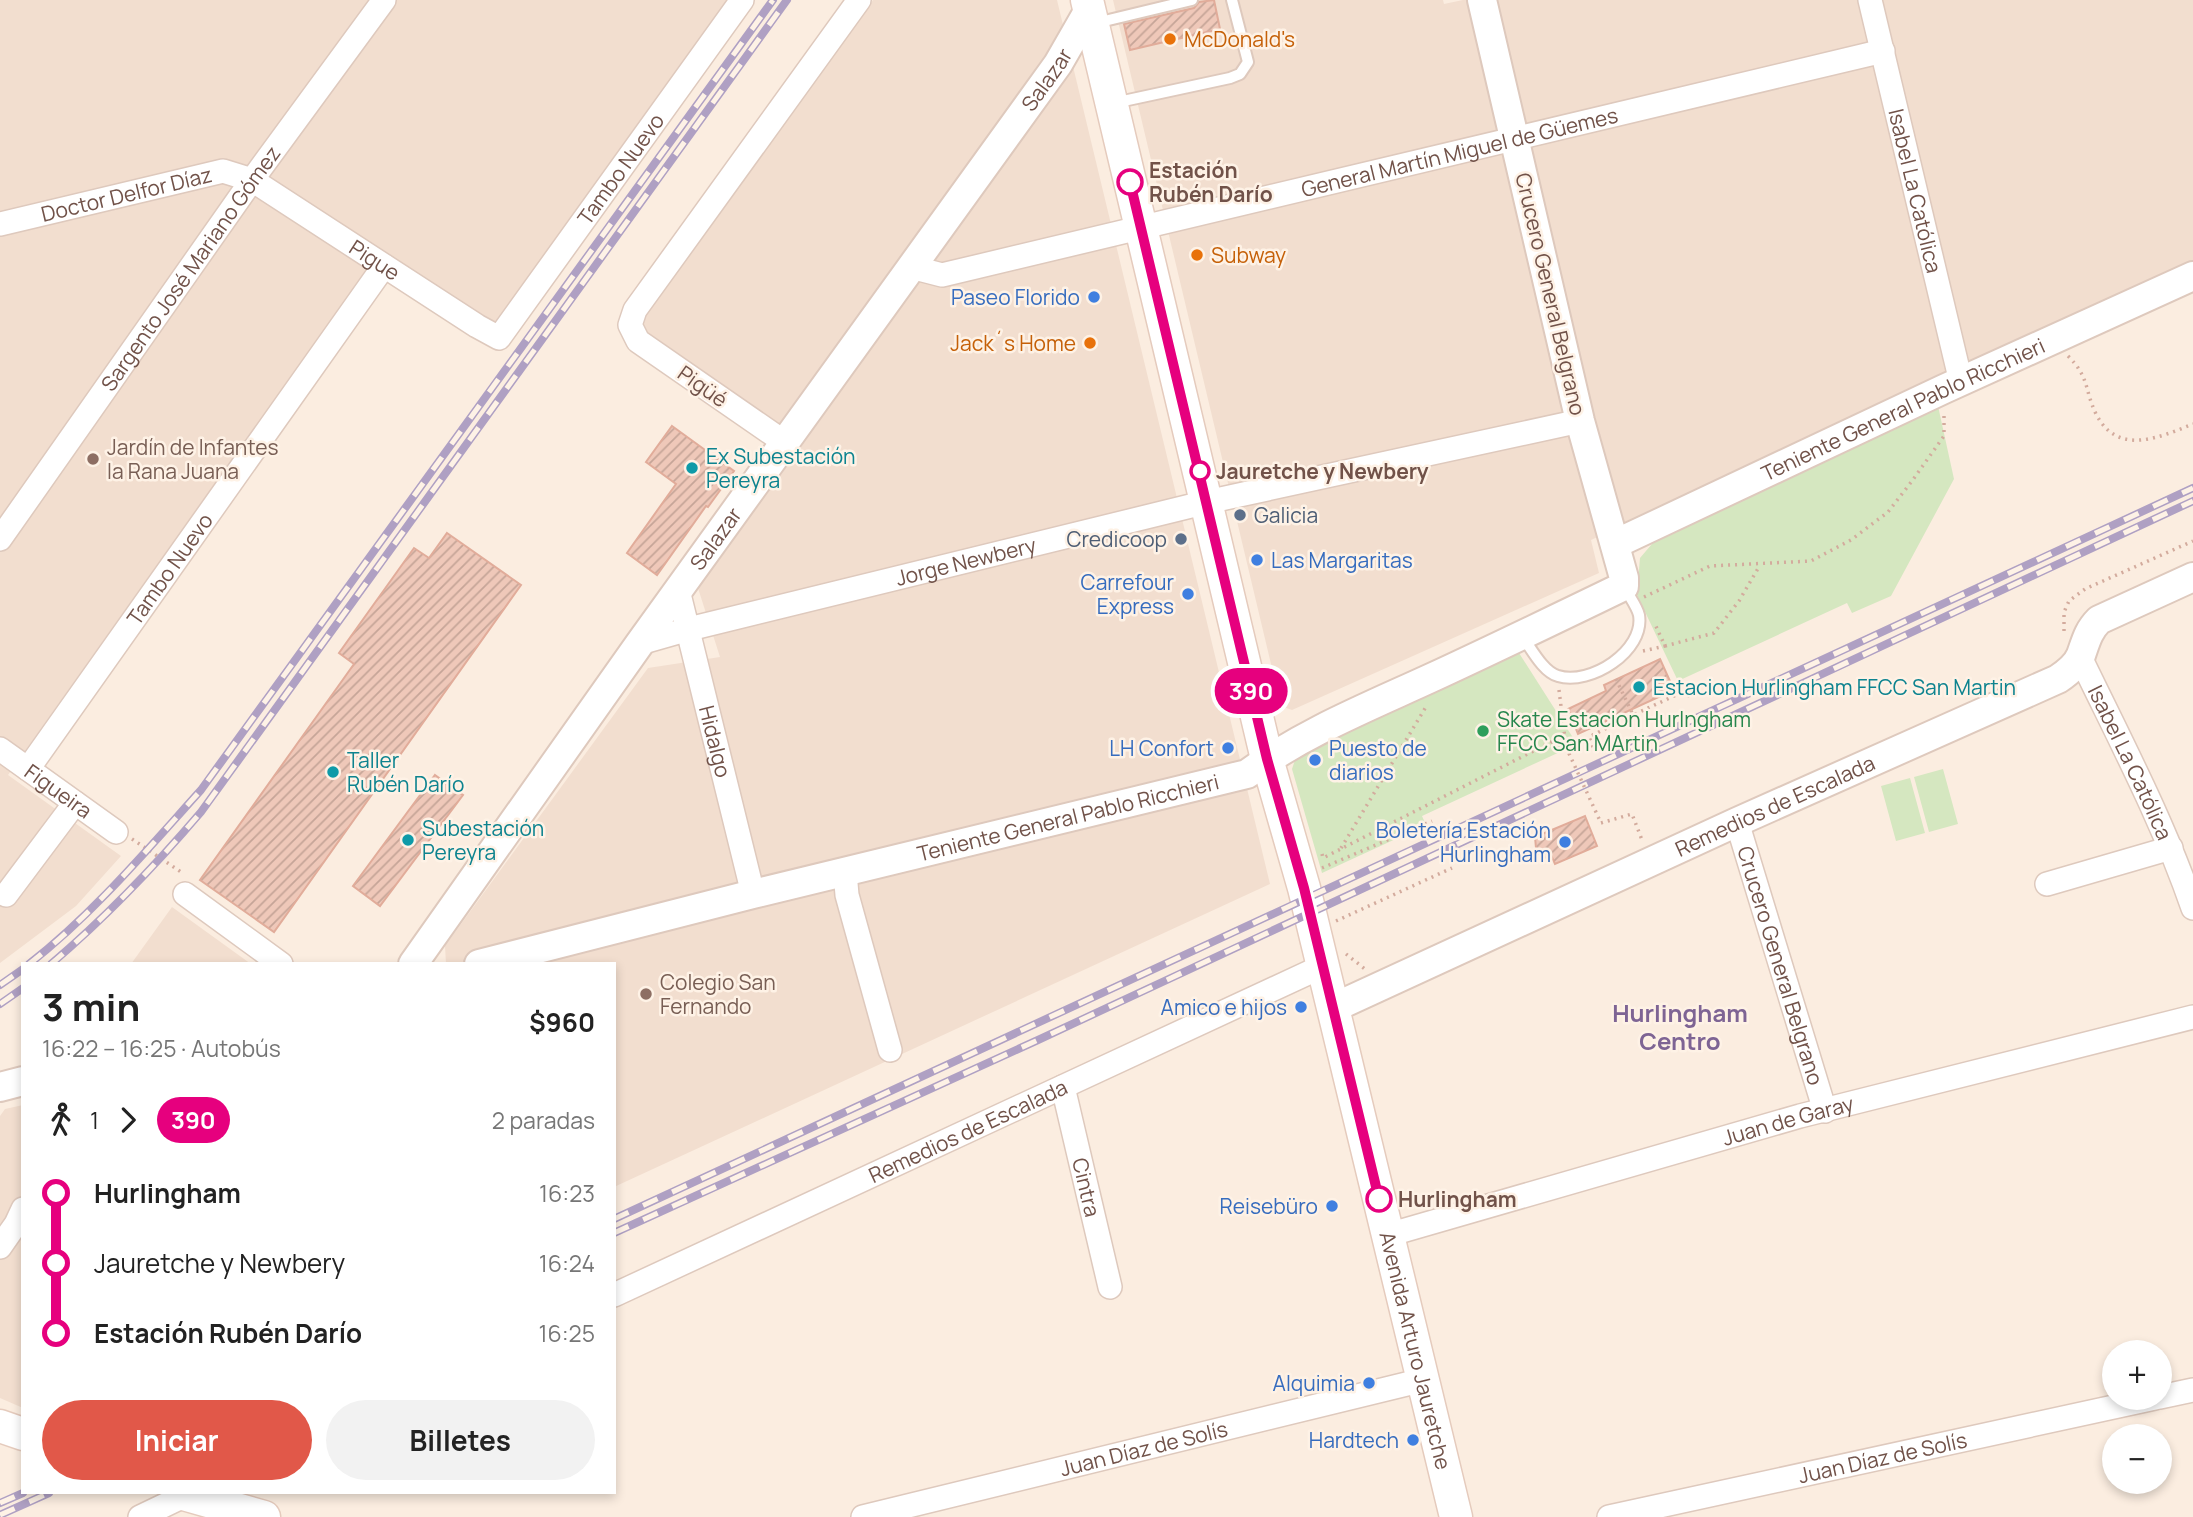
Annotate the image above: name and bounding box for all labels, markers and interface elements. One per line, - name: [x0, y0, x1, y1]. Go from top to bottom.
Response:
- place label: McDonald's: [1184, 25, 1295, 53]
- marker: McDonald's: [1162, 31, 1178, 47]
- street label: Salazar: [1015, 43, 1078, 117]
- street label: General Martín Miguel de Güemes: [1298, 101, 1621, 203]
- street label: Isabel La Católica: [1882, 106, 1949, 276]
- street label: Tambo Nuevo: [571, 108, 670, 230]
- street label: Sargento José Mariano Gómez: [94, 140, 287, 396]
- place label: Estación Rubén Darío: [1149, 156, 1273, 208]
- street label: Doctor Delfor Díaz: [38, 160, 215, 228]
- marker: Estación Rubén Darío: [1117, 169, 1143, 195]
- street label: Crucero General Belgrano: [1509, 170, 1593, 418]
- street label: Pigue: [344, 233, 405, 286]
- place label: Subway: [1211, 241, 1286, 269]
- marker: Subway: [1189, 247, 1205, 263]
- place label: Paseo Florido: [951, 283, 1080, 311]
- marker: Paseo Florido: [1086, 289, 1102, 305]
- place label: Jack´s Home: [950, 329, 1076, 357]
- street label: Teniente General Pablo Ricchieri: [1757, 331, 2049, 487]
- marker: Jack´s Home: [1082, 335, 1098, 351]
- street label: Pigüé: [673, 359, 733, 413]
- place label: Jardín de Infantes la Rana Juana: [107, 433, 279, 485]
- place label: Ex Subestación Pereyra: [706, 442, 856, 494]
- marker: Jardín de Infantes la Rana Juana: [85, 451, 101, 467]
- place label: Jauretche y Newbery: [1216, 457, 1429, 485]
- marker: Ex Subestación Pereyra: [684, 460, 700, 476]
- marker: Jauretche y Newbery: [1190, 461, 1210, 481]
- street label: Salazar: [683, 501, 748, 575]
- place label: Galicia: [1254, 501, 1318, 529]
- street label: Tambo Nuevo: [120, 507, 219, 631]
- marker: Galicia: [1232, 507, 1248, 523]
- place label: Credicoop: [1066, 525, 1167, 553]
- street label: Jorge Newbery: [893, 530, 1039, 592]
- marker: Credicoop: [1173, 531, 1189, 547]
- place label: Las Margaritas: [1271, 546, 1413, 574]
- marker: Las Margaritas: [1249, 552, 1265, 568]
- place label: Carrefour Express: [1081, 568, 1174, 620]
- marker: Carrefour Express: [1180, 586, 1196, 602]
- line badge: 390: [1211, 668, 1291, 714]
- place label: Estacion Hurlingham FFCC San Martin: [1653, 673, 2016, 701]
- text: 390: [1229, 674, 1273, 707]
- marker: Estacion Hurlingham FFCC San Martin: [1631, 679, 1647, 695]
- street label: Isabel La Católica: [2082, 680, 2179, 844]
- street label: Hidalgo: [693, 703, 738, 780]
- place label: Skate Estacion Hurlngham FFCC San MArtin: [1497, 705, 1751, 757]
- marker: Skate Estacion Hurlngham FFCC San MArtin: [1475, 723, 1491, 739]
- place label: LH Confort: [1109, 734, 1214, 762]
- place label: Puesto de diarios: [1329, 734, 1427, 786]
- marker: LH Confort: [1220, 740, 1236, 756]
- place label: Taller Rubén Darío: [347, 746, 464, 798]
- street label: Remedios de Escalada: [1670, 748, 1879, 863]
- marker: Puesto de diarios: [1307, 752, 1323, 768]
- street label: Figueira: [19, 757, 98, 825]
- marker: Taller Rubén Darío: [325, 764, 341, 780]
- street label: Teniente General Pablo Ricchieri: [914, 767, 1222, 868]
- place label: Subestación Pereyra: [422, 814, 544, 866]
- place label: Boletería Estación Hurlingham: [1376, 816, 1551, 868]
- marker: Subestación Pereyra: [400, 832, 416, 848]
- marker: Boletería Estación Hurlingham: [1557, 834, 1573, 850]
- street label: Crucero General Belgrano: [1731, 843, 1830, 1088]
- place label: Colegio San Fernando: [660, 968, 776, 1020]
- text: 3 min: [42, 980, 140, 1032]
- marker: Colegio San Fernando: [638, 986, 654, 1002]
- place label: Amico e hijos: [1161, 993, 1287, 1021]
- district label: Hurlingham Centro: [1612, 996, 1748, 1057]
- marker: Amico e hijos: [1293, 999, 1309, 1015]
- text: $960: [529, 1004, 595, 1040]
- text: 16:22 – 16:25 · Autobús: [42, 1032, 281, 1064]
- street label: Remedios de Escalada: [864, 1073, 1072, 1189]
- street label: Juan de Garay: [1719, 1089, 1857, 1152]
- icon: walk: [42, 1101, 80, 1139]
- icon: forward: [109, 1101, 147, 1139]
- text: 390: [171, 1103, 216, 1136]
- text: 1: [90, 1104, 99, 1136]
- text: 2 paradas: [492, 1104, 595, 1136]
- street label: Cintra: [1066, 1155, 1107, 1220]
- text: Hurlingham: [94, 1175, 241, 1211]
- text: 16:23: [539, 1177, 595, 1209]
- place label: Hurlingham: [1398, 1185, 1517, 1213]
- marker: Hurlingham: [1366, 1186, 1392, 1212]
- place label: Reisebüro: [1220, 1192, 1318, 1220]
- marker: Reisebüro: [1324, 1198, 1340, 1214]
- street label: Avenida Arturo Jauretche: [1373, 1228, 1458, 1472]
- text: Jauretche y Newbery: [94, 1245, 345, 1281]
- text: 16:24: [539, 1247, 595, 1279]
- text: Estación Rubén Darío: [94, 1315, 362, 1351]
- text: 16:25: [538, 1317, 595, 1349]
- map controls: [2102, 1340, 2172, 1494]
- button: +: [2102, 1340, 2172, 1410]
- place label: Alquimia: [1273, 1369, 1355, 1397]
- marker: Alquimia: [1361, 1375, 1377, 1391]
- button: Iniciar: [42, 1400, 312, 1480]
- button: Billetes: [326, 1400, 595, 1480]
- street label: Juan Díaz de Solís: [1057, 1414, 1230, 1482]
- button: −: [2102, 1424, 2172, 1494]
- street label: Juan Díaz de Solís: [1796, 1425, 1969, 1489]
- place label: Hardtech: [1309, 1426, 1399, 1454]
- marker: Hardtech: [1405, 1432, 1421, 1448]

